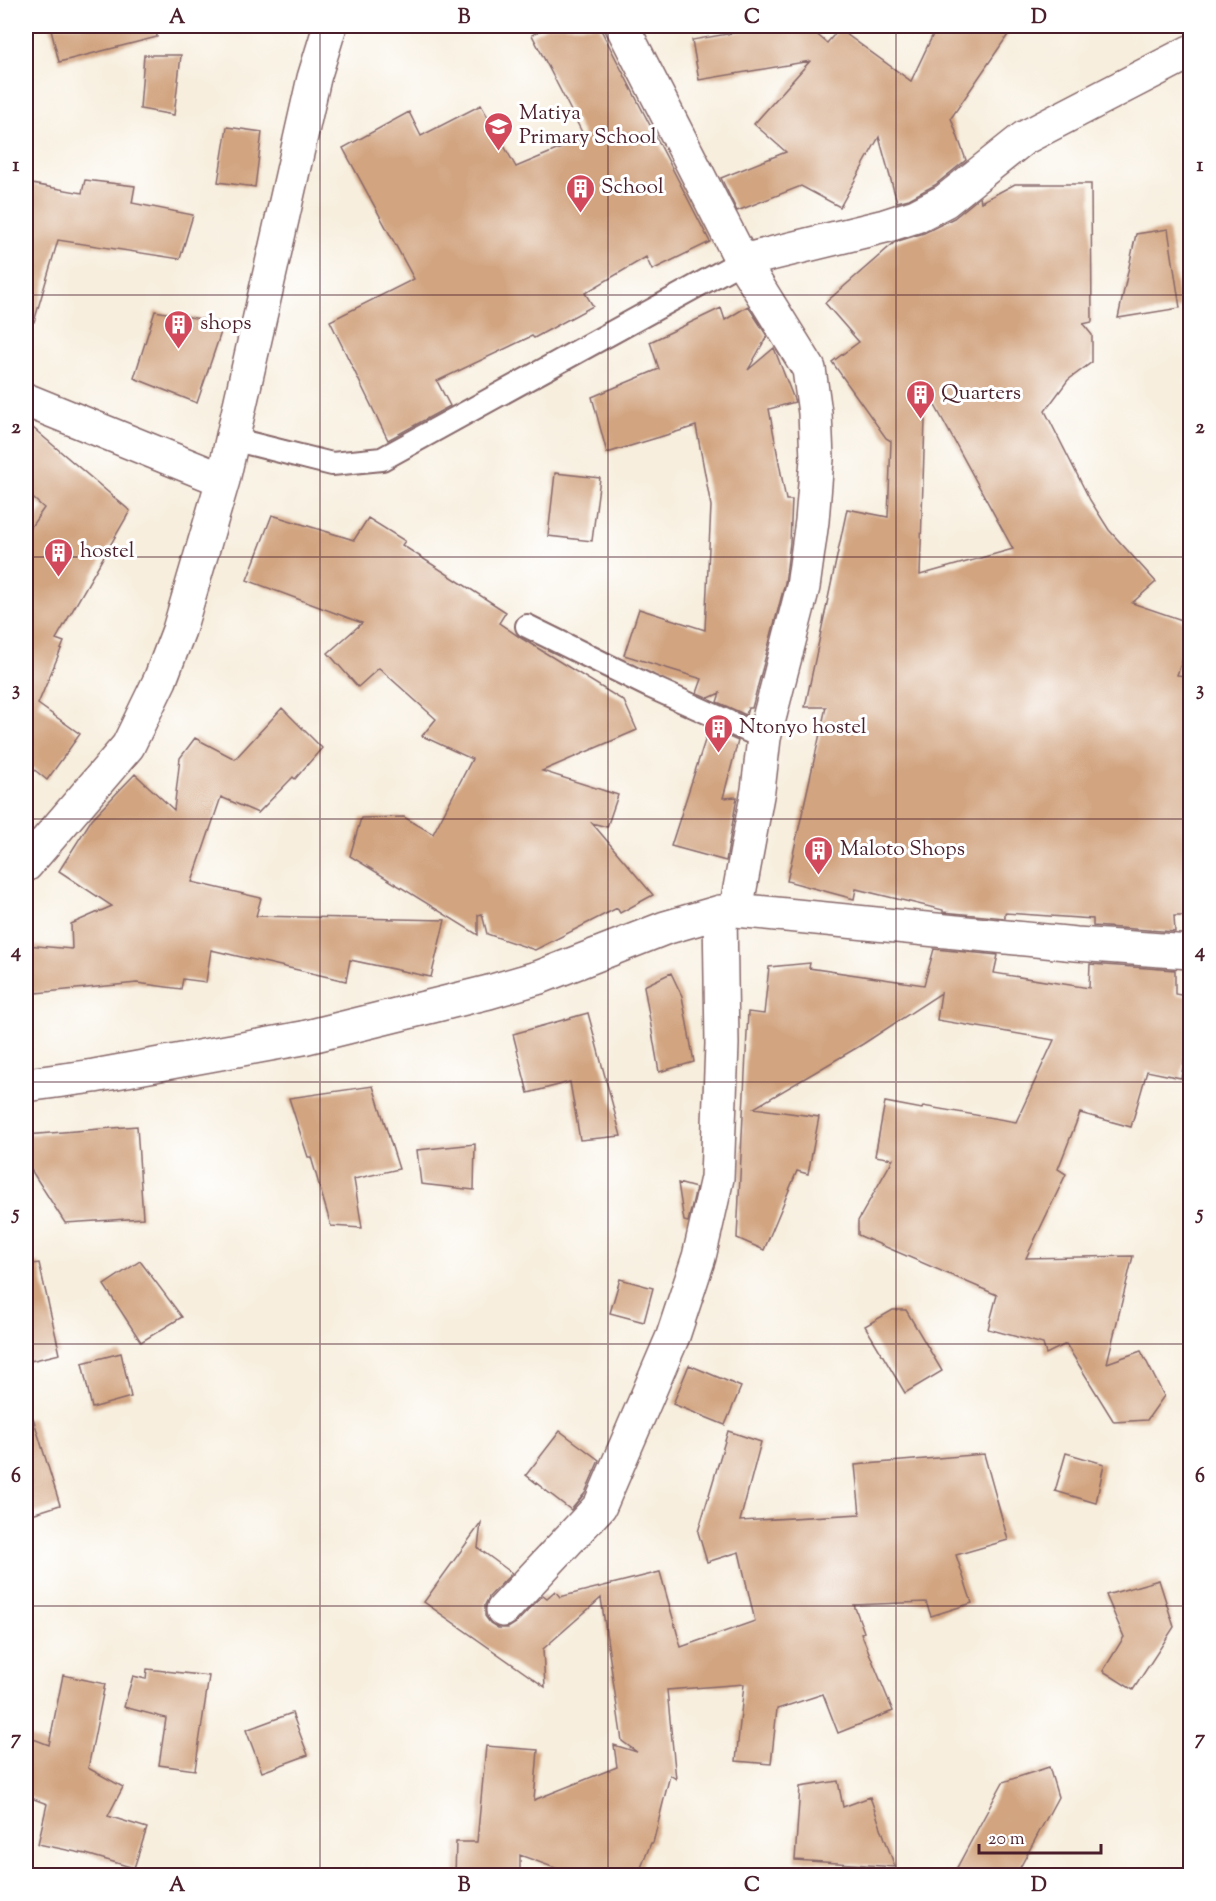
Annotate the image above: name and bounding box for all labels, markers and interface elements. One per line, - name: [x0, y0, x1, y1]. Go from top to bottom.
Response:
- text: A: [169, 4, 186, 33]
- text: B: [458, 4, 471, 33]
- text: C: [744, 4, 760, 33]
- text: D: [1031, 4, 1047, 33]
- place label: Matiya Primary School: [519, 99, 657, 153]
- school or university icon: Matiya Primary School: [482, 110, 514, 152]
- text: 1: [13, 152, 20, 181]
- text: 1: [1197, 152, 1204, 181]
- building icon: School: [564, 172, 596, 214]
- place label: School: [601, 173, 664, 203]
- building icon: shops: [163, 308, 195, 350]
- place label: shops: [200, 309, 252, 339]
- building icon: Quarters: [904, 378, 936, 420]
- place label: Quarters: [941, 379, 1021, 409]
- text: 2: [11, 414, 21, 443]
- text: 2: [1195, 414, 1205, 443]
- building icon: hostel: [43, 536, 75, 578]
- place label: hostel: [80, 537, 135, 567]
- text: 3: [12, 676, 20, 705]
- text: 3: [1196, 676, 1204, 705]
- building icon: Ntonyo hostel: [702, 712, 734, 754]
- place label: Ntonyo hostel: [739, 713, 867, 743]
- building icon: Maloto Shops: [803, 834, 835, 876]
- place label: Maloto Shops: [840, 835, 965, 865]
- text: 4: [10, 938, 21, 967]
- text: 4: [1194, 938, 1205, 967]
- text: 5: [11, 1200, 20, 1229]
- text: 5: [1195, 1200, 1204, 1229]
- text: 6: [11, 1463, 21, 1492]
- text: 6: [1195, 1463, 1205, 1492]
- text: 7: [11, 1725, 22, 1754]
- text: 7: [1195, 1725, 1206, 1754]
- scale bar: [979, 1817, 1100, 1855]
- text: 20 m: [988, 1827, 1025, 1853]
- text: A: [169, 1872, 186, 1901]
- text: B: [458, 1872, 471, 1901]
- text: C: [744, 1872, 760, 1901]
- text: D: [1031, 1872, 1047, 1901]

